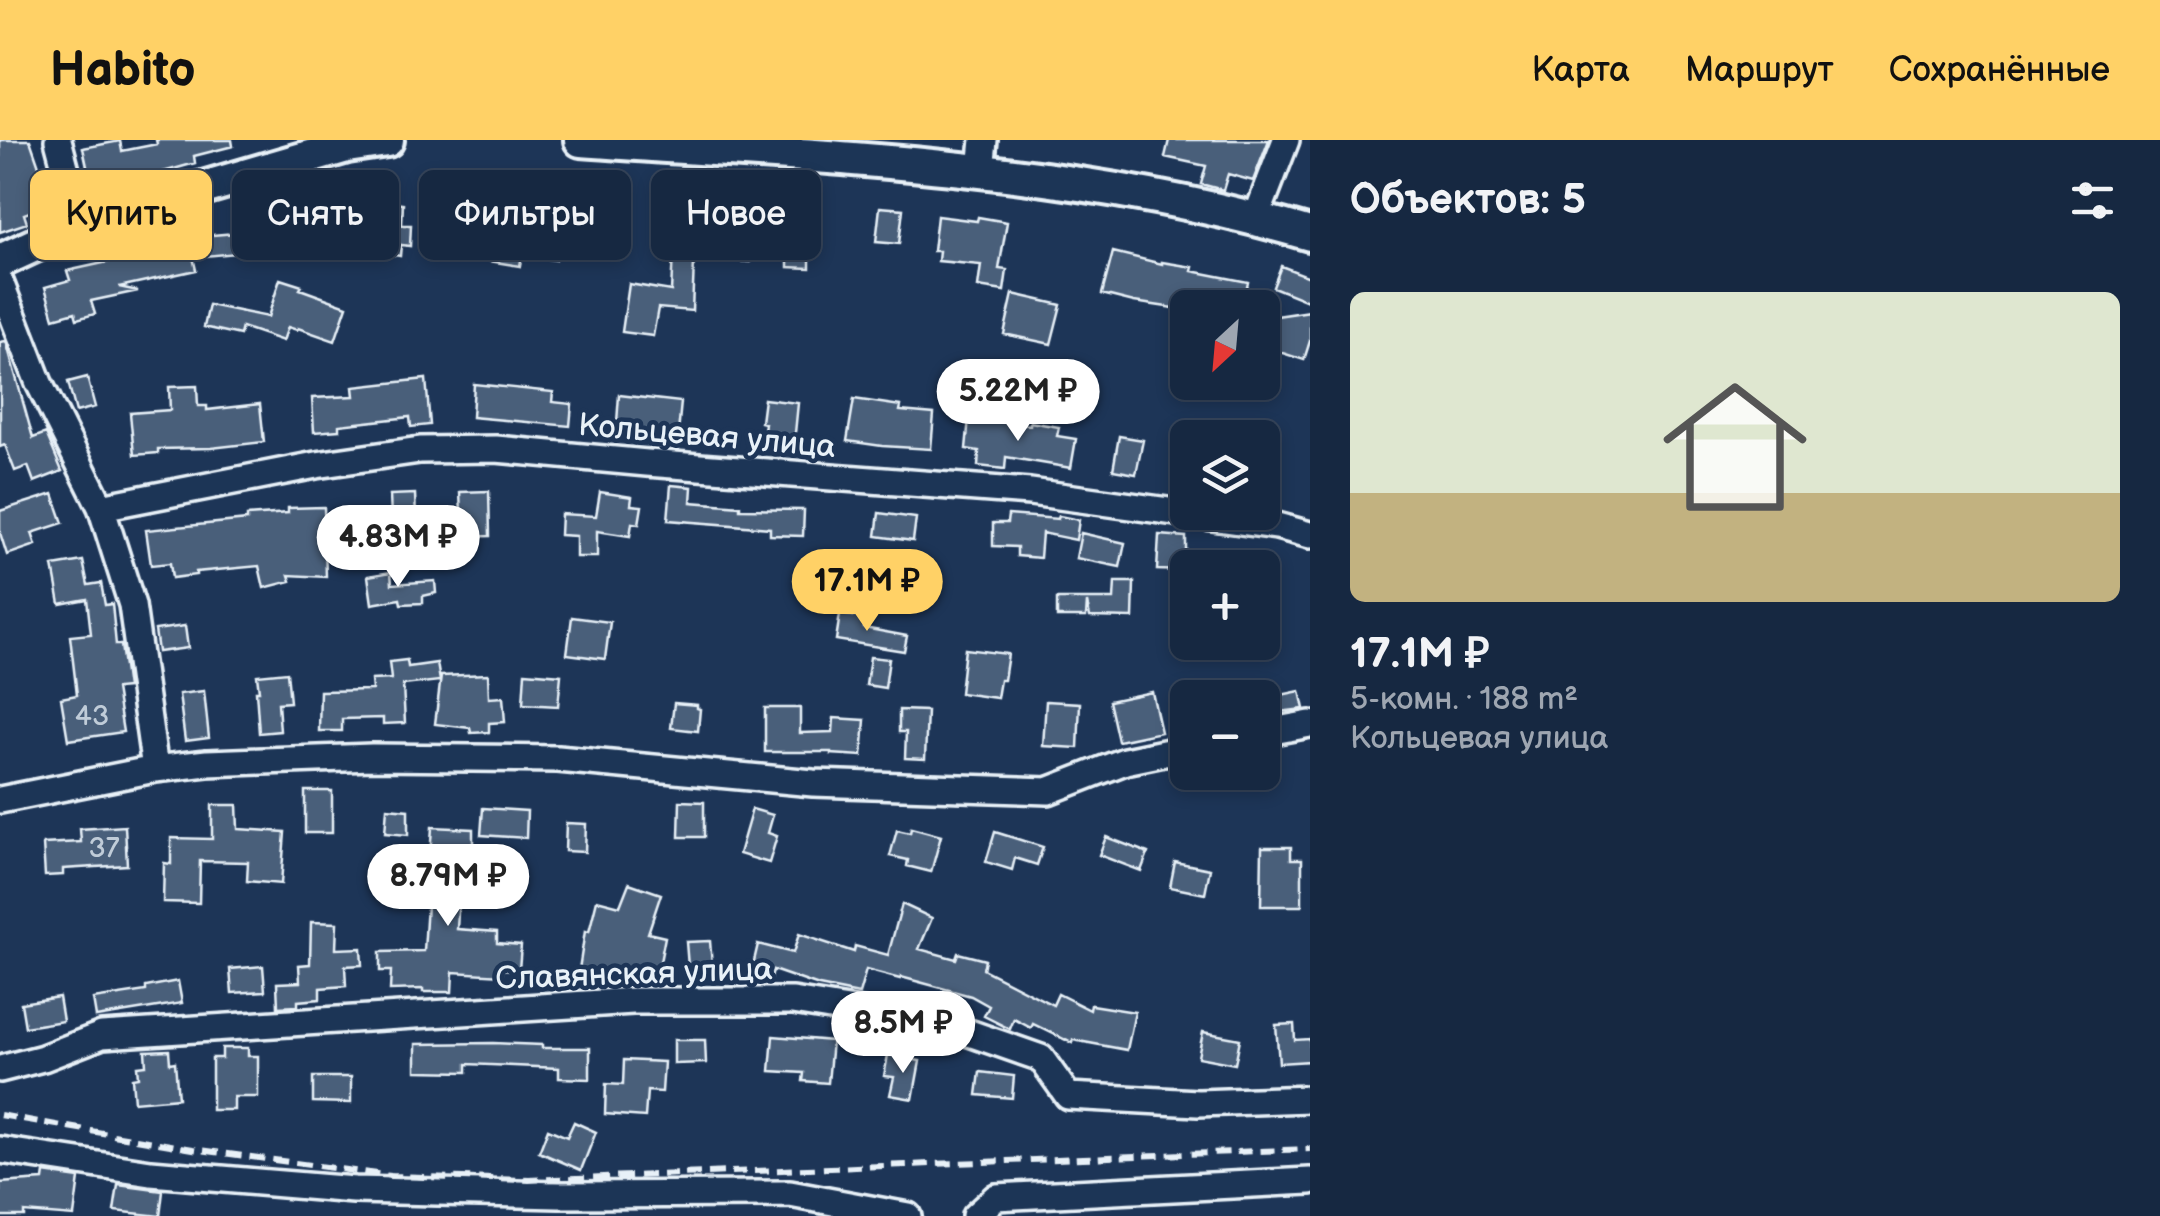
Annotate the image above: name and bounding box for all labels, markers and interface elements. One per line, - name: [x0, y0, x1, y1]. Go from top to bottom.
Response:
- text: Habito: [50, 42, 196, 99]
- text: Карта: [1531, 49, 1630, 92]
- text: Маршрут: [1685, 49, 1834, 92]
- text: Сохранённые: [1889, 49, 2110, 92]
- chip: Купить: [30, 170, 212, 260]
- chip: Снять: [232, 170, 399, 260]
- chip: Фильтры: [419, 170, 631, 260]
- chip: Новое: [651, 170, 821, 260]
- icon: filters: [2065, 173, 2120, 228]
- text: Объектов: 5: [1350, 175, 1586, 226]
- north arrow: [1170, 290, 1280, 400]
- map controls: [1170, 290, 1280, 790]
- icon: home: [1645, 357, 1825, 537]
- pin: 5.22M ₽: [926, 359, 1110, 444]
- text: 5.22M ₽: [959, 372, 1077, 411]
- street label: Кольцевая улица: [577, 406, 837, 467]
- button: layers: [1170, 420, 1280, 530]
- pin: 4.83M ₽: [306, 505, 490, 590]
- text: 4.83M ₽: [339, 518, 457, 557]
- pin: 17.1M ₽: [775, 549, 959, 634]
- button: +: [1170, 550, 1280, 660]
- text: 17.1M ₽: [814, 562, 920, 601]
- text: 17.1M ₽: [1350, 629, 1490, 680]
- button: −: [1170, 680, 1280, 790]
- text: 5-комн. · 188 m²: [1350, 680, 1578, 719]
- house number: 43: [75, 700, 109, 733]
- text: Кольцевая улица: [1350, 719, 1608, 758]
- house number: 37: [89, 832, 120, 865]
- pin: 8.79M ₽: [356, 844, 540, 929]
- text: 8.79M ₽: [389, 857, 507, 896]
- street label: Славянская улица: [495, 950, 773, 999]
- pin: 8.5M ₽: [822, 991, 984, 1076]
- text: 8.5M ₽: [853, 1004, 953, 1043]

